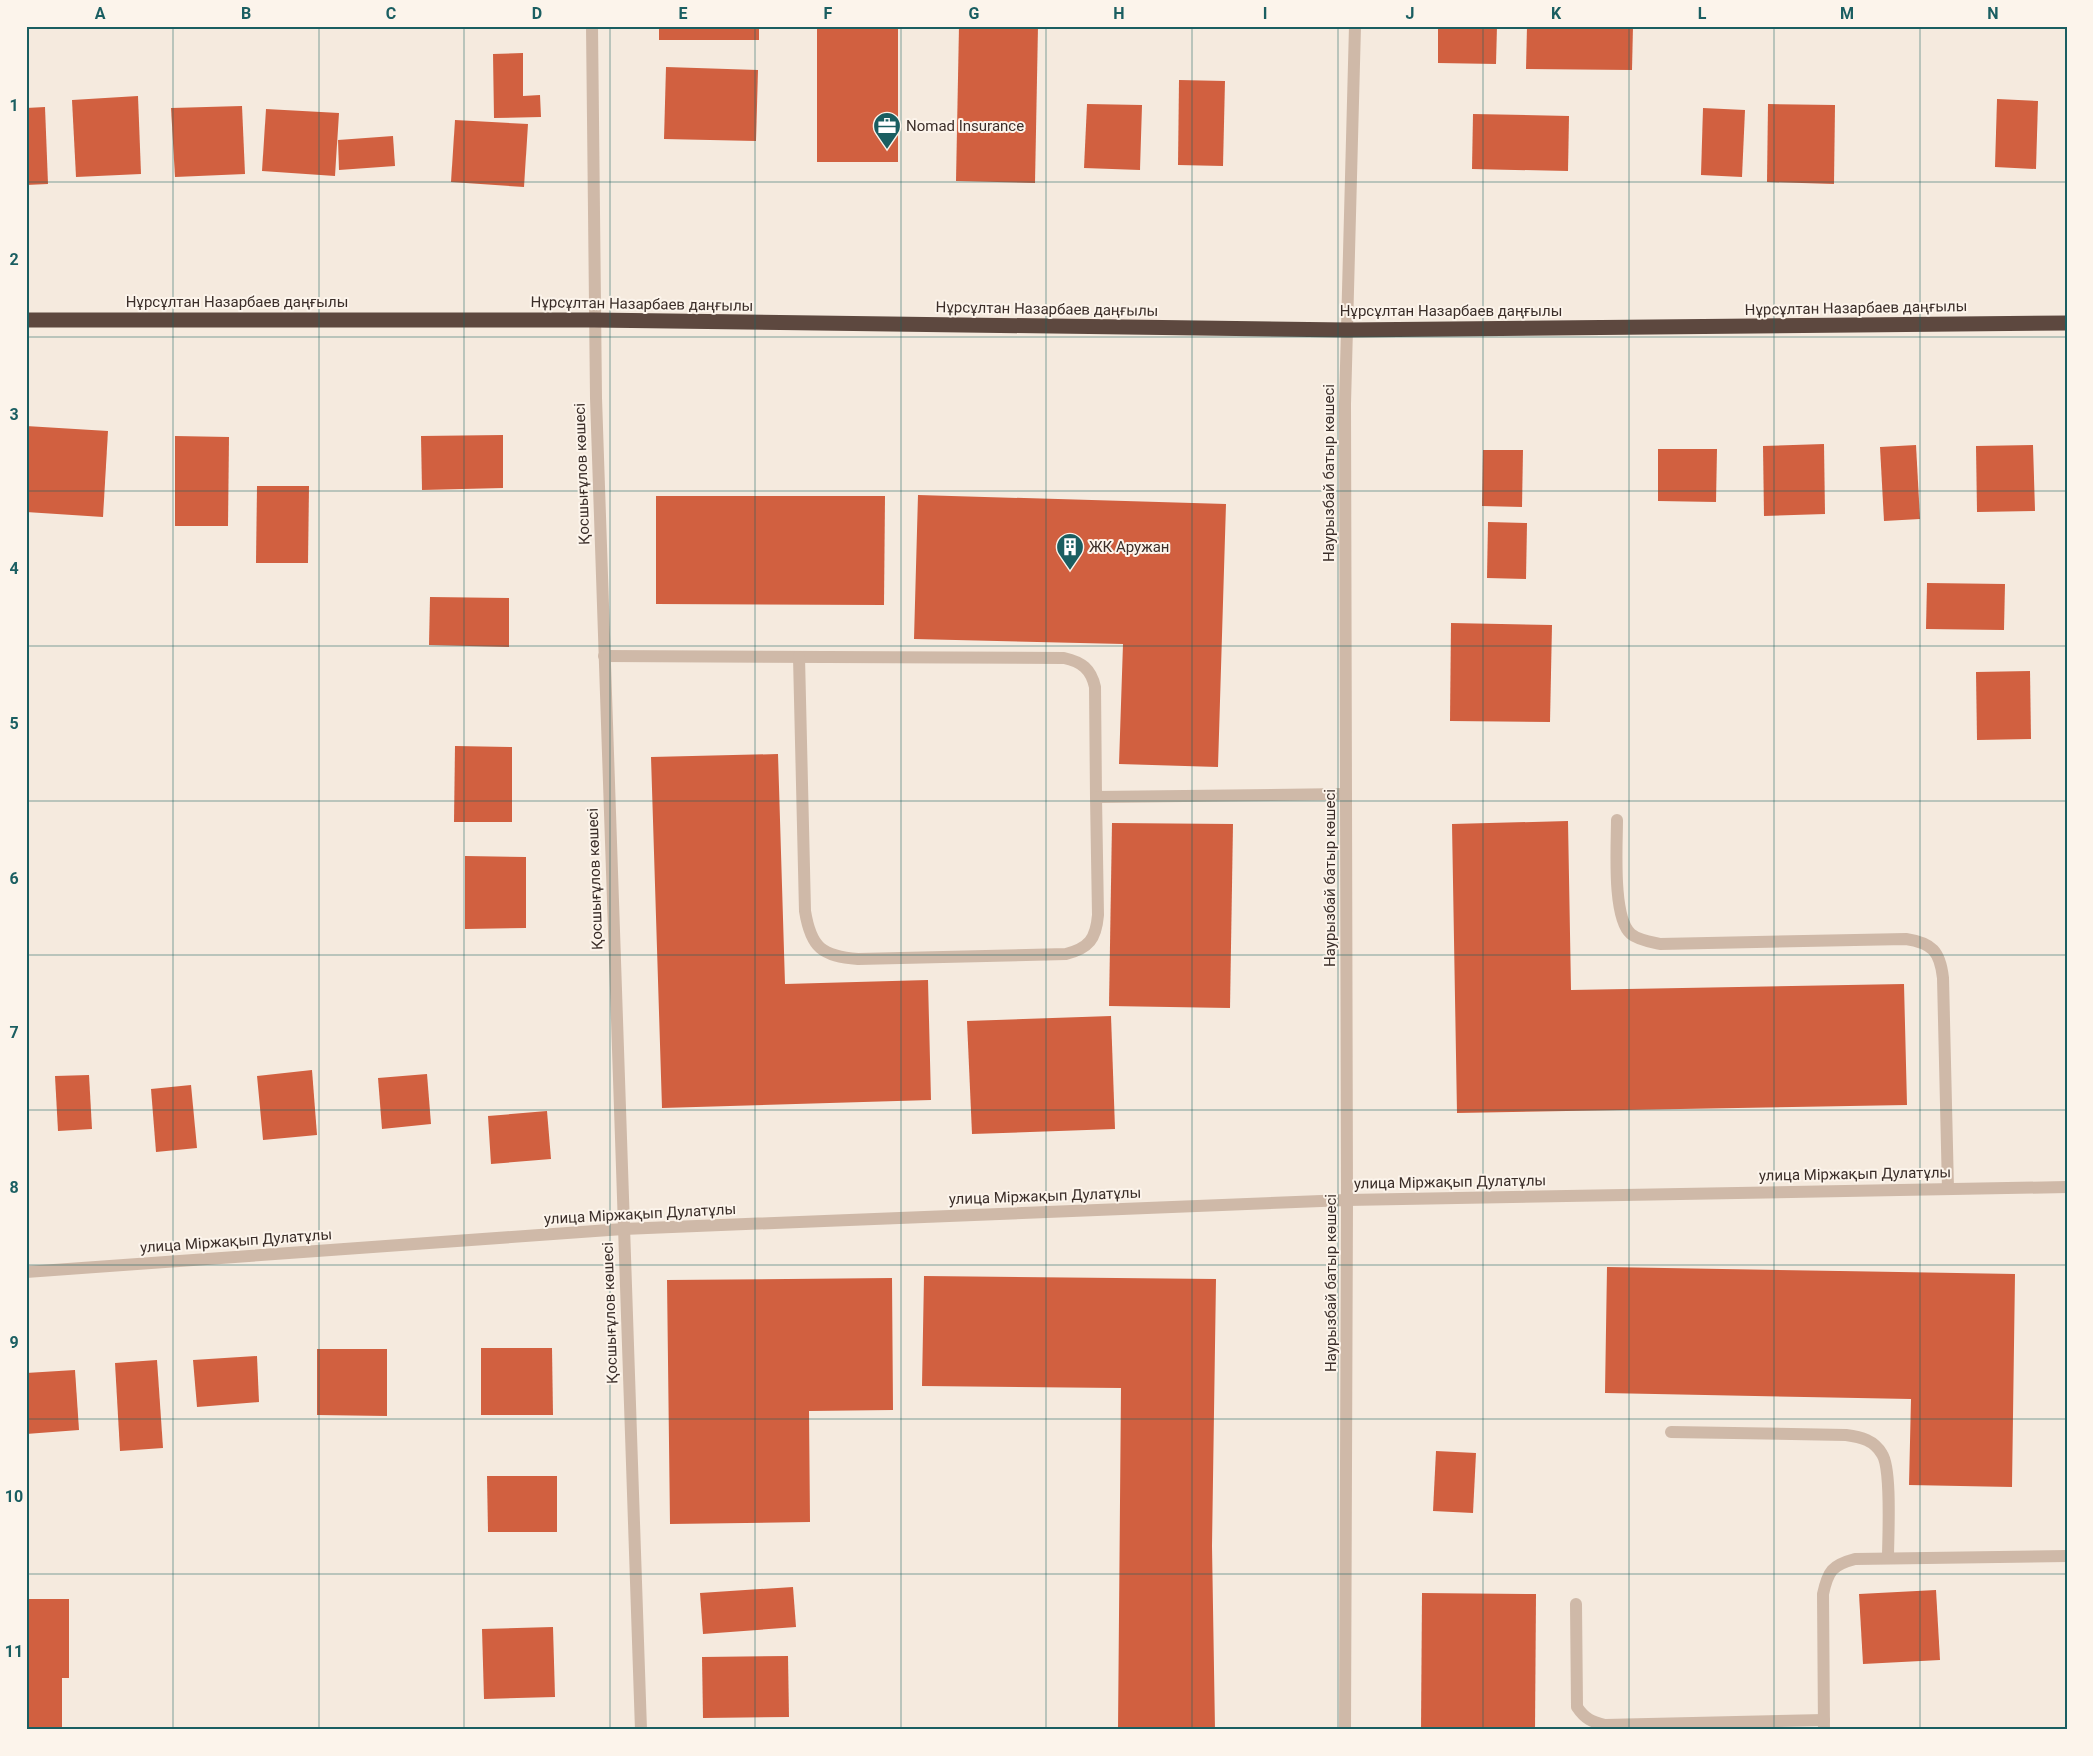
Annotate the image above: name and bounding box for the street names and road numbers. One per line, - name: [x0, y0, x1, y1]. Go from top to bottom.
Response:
- street label: Нұрсұлтан Назарбаев даңғылы: [126, 293, 348, 311]
- street label: Нұрсұлтан Назарбаев даңғылы: [531, 293, 753, 315]
- street label: Нұрсұлтан Назарбаев даңғылы: [1745, 297, 1967, 319]
- street label: Нұрсұлтан Назарбаев даңғылы: [936, 298, 1158, 320]
- street label: Нұрсұлтан Назарбаев даңғылы: [1340, 302, 1562, 320]
- street label: Наурызбай батыр көшесі: [1320, 384, 1338, 562]
- street label: Қосшығұлов көшесі: [571, 403, 593, 545]
- street label: Наурызбай батыр көшесі: [1321, 789, 1339, 967]
- street label: Қосшығұлов көшесі: [584, 808, 606, 950]
- street label: улица Міржақып Дулатұлы: [1759, 1163, 1951, 1185]
- street label: улица Міржақып Дулатұлы: [1354, 1171, 1546, 1193]
- street label: улица Міржақып Дулатұлы: [949, 1184, 1141, 1208]
- street label: Наурызбай батыр көшесі: [1322, 1194, 1340, 1372]
- street label: улица Міржақып Дулатұлы: [543, 1200, 737, 1228]
- street label: улица Міржақып Дулатұлы: [139, 1225, 333, 1257]
- street label: Қосшығұлов көшесі: [599, 1242, 621, 1384]

